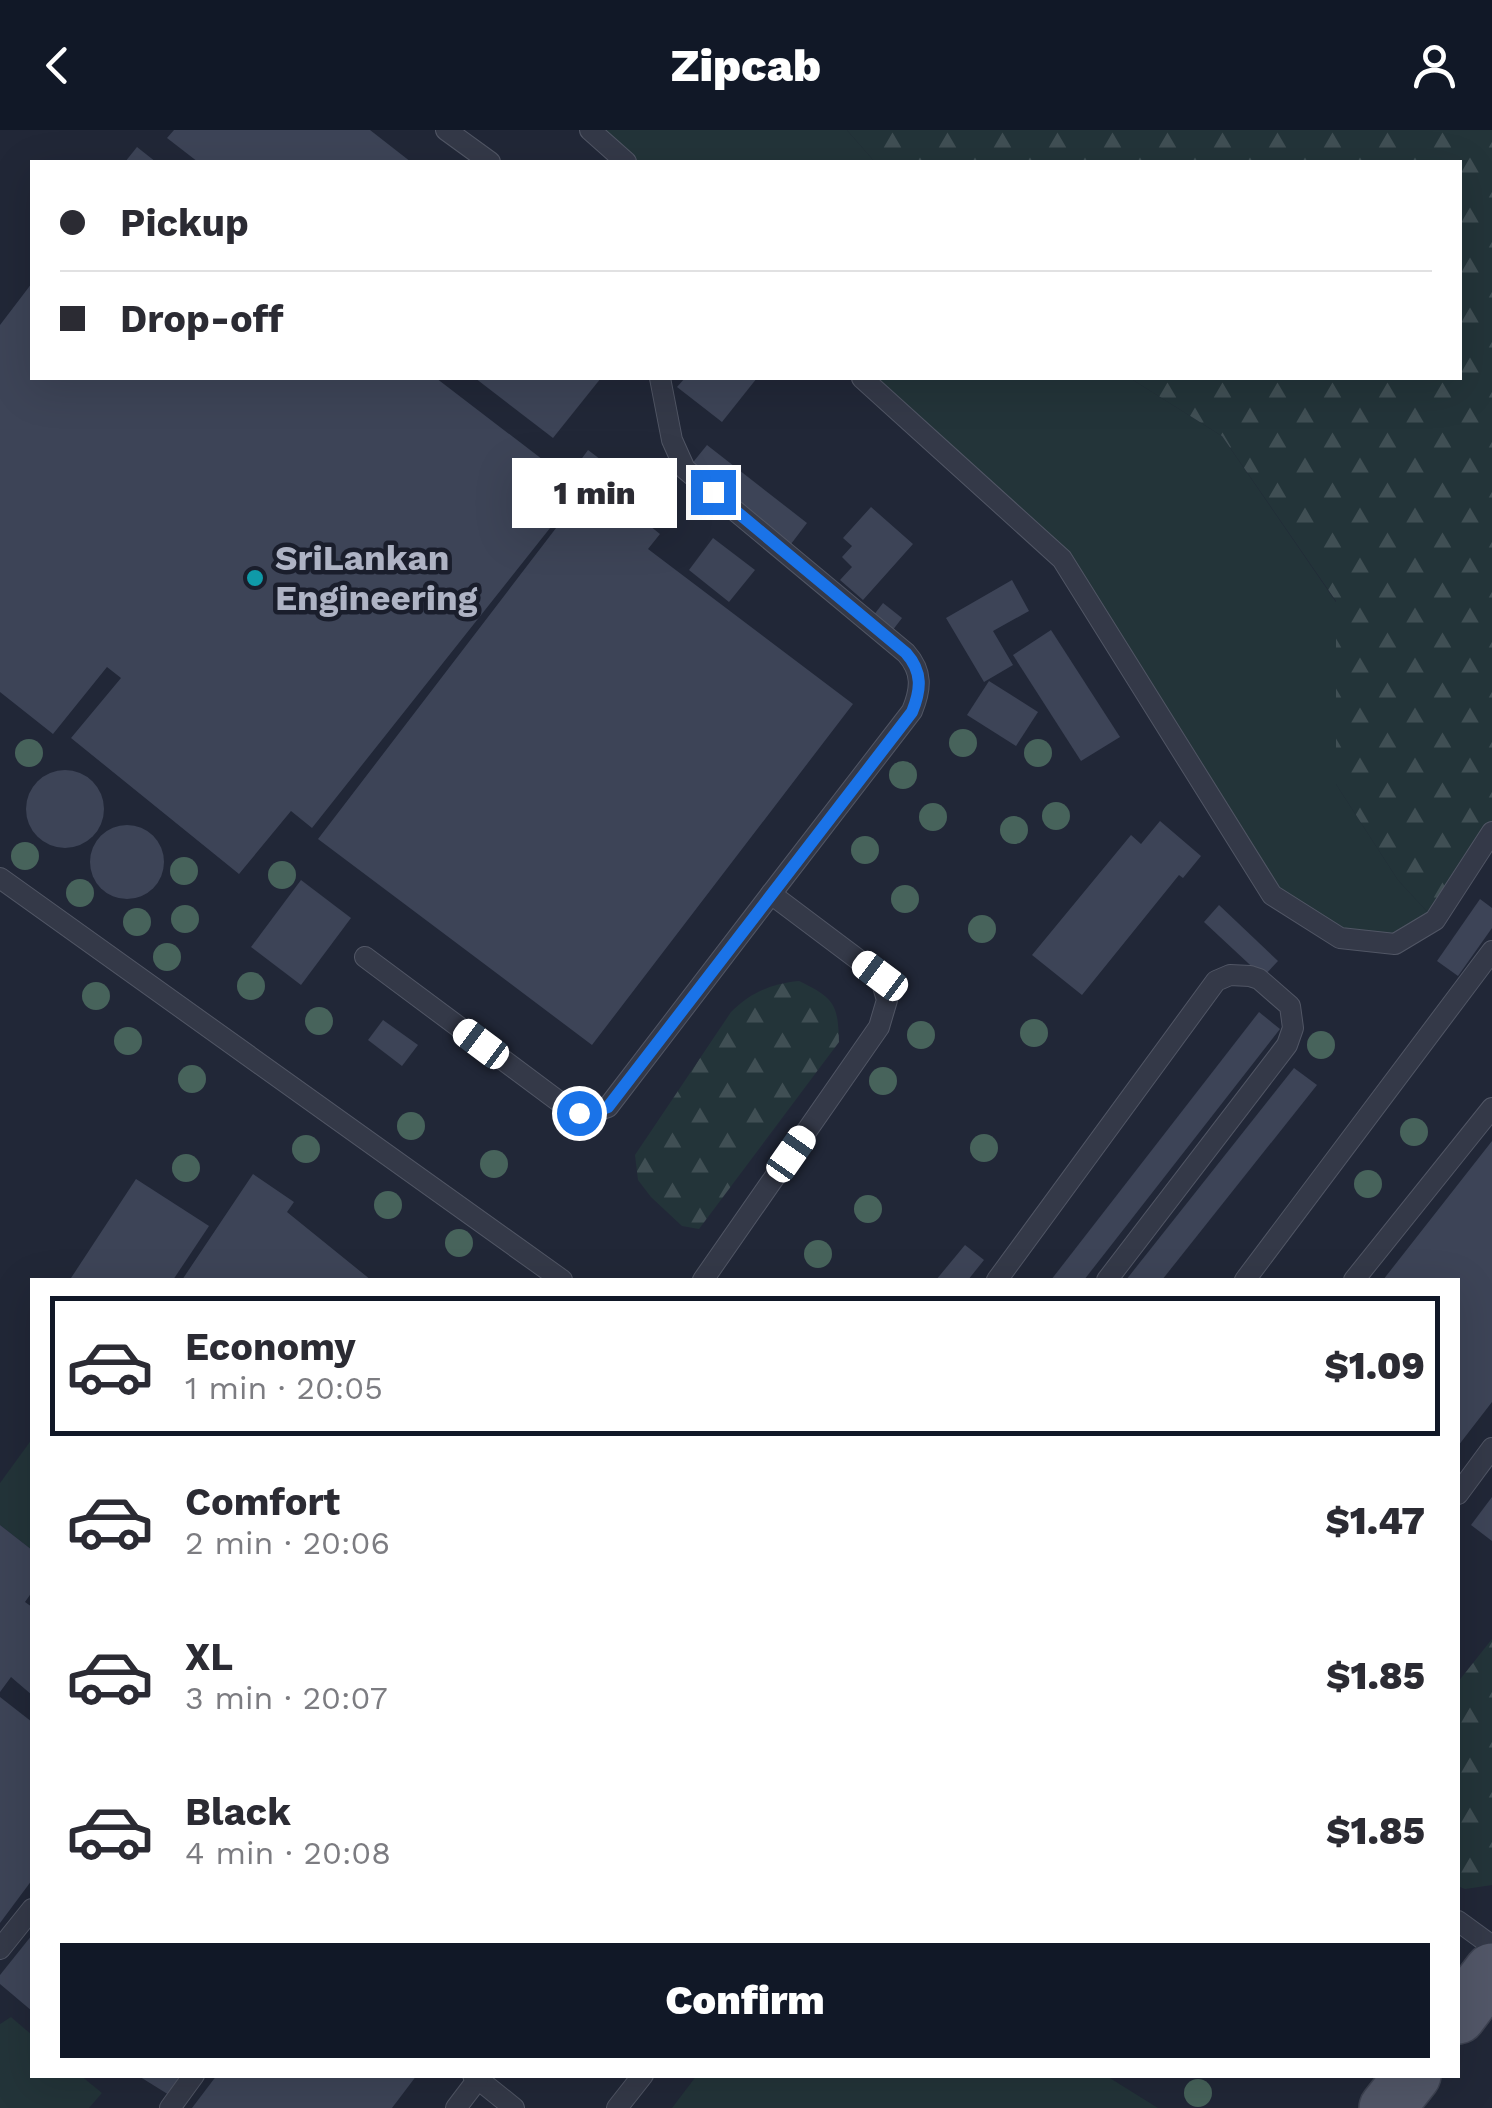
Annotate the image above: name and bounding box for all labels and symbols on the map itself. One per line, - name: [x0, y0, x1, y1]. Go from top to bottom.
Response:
- callout: 1 min: [513, 457, 678, 527]
- route end: [691, 470, 736, 515]
- place label: SriLankan Engineering: [275, 537, 478, 619]
- marker: SriLankan Engineering: [244, 567, 266, 589]
- car: [847, 946, 913, 1006]
- car: [448, 1014, 514, 1074]
- route start: [557, 1091, 602, 1136]
- car: [762, 1121, 820, 1187]

